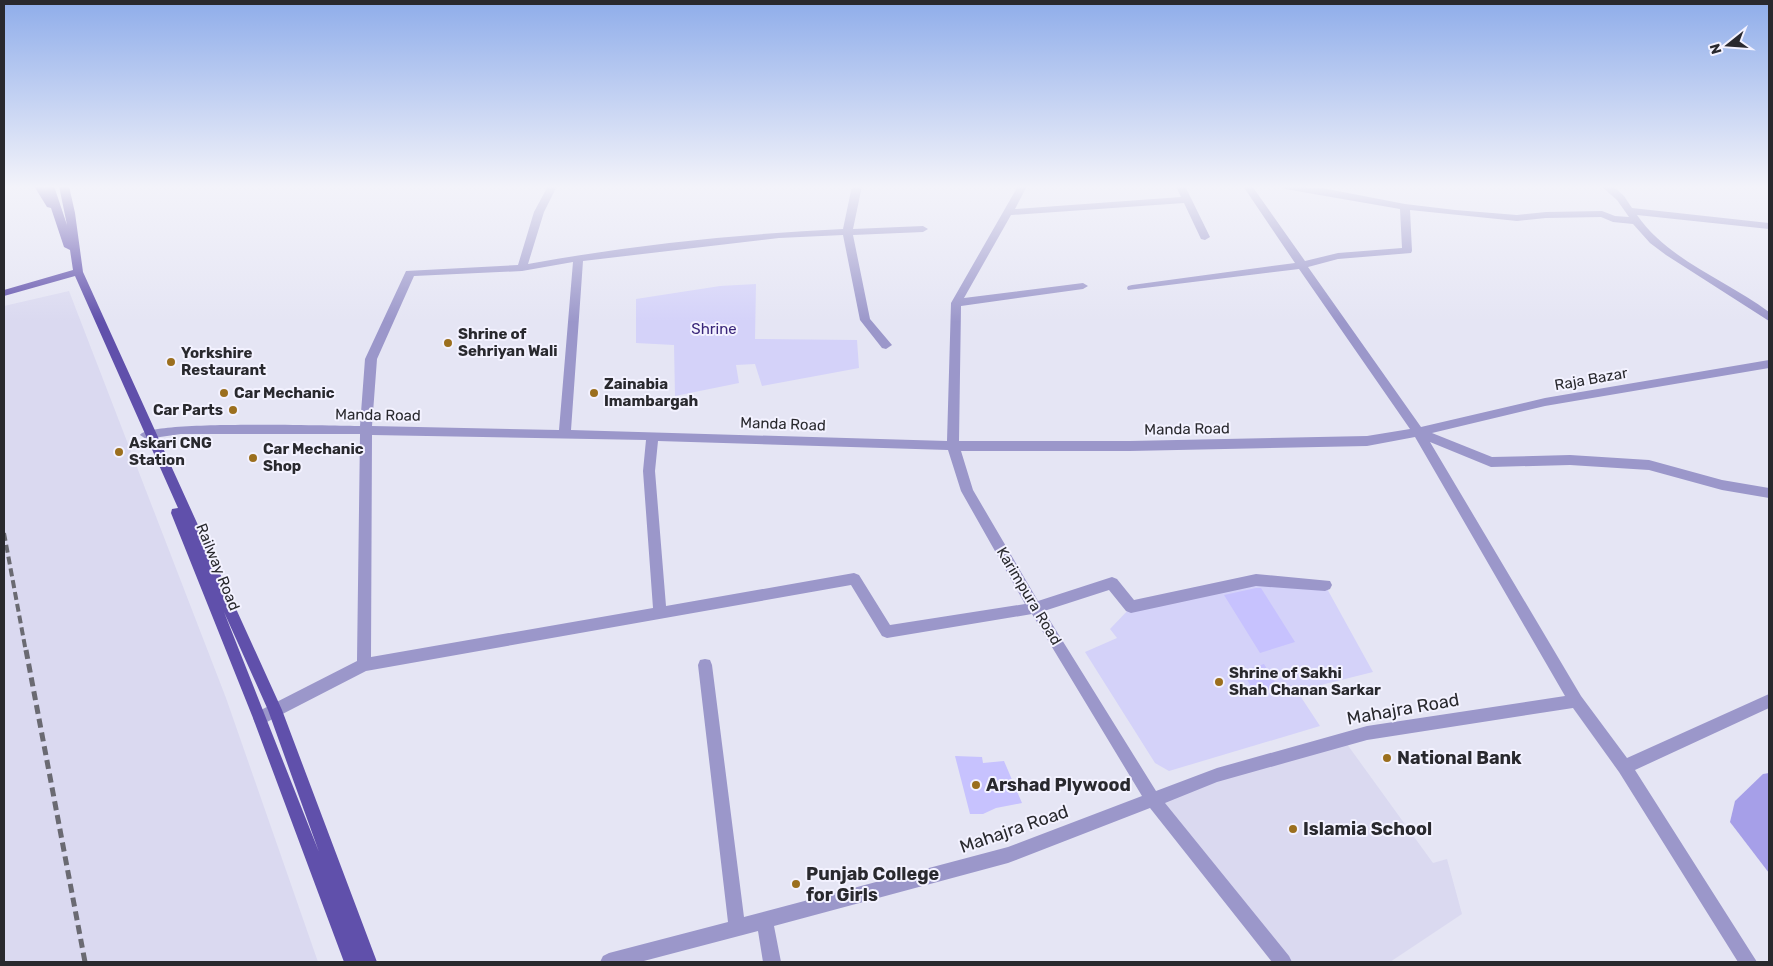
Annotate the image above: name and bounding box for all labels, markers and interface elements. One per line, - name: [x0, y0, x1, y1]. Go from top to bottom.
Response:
- north arrow: [1703, 20, 1753, 70]
- text: N: [1706, 41, 1726, 56]
- park label: Shrine: [691, 320, 737, 338]
- place label: Shrine of Sehriyan Wali: [458, 325, 558, 360]
- marker: Shrine of Sehriyan Wali: [442, 337, 454, 349]
- place label: Yorkshire Restaurant: [181, 344, 266, 379]
- marker: Yorkshire Restaurant: [165, 356, 177, 368]
- street label: Raja Bazar: [1553, 364, 1629, 394]
- place label: Zainabia Imambargah: [604, 375, 698, 410]
- place label: Car Mechanic: [234, 384, 335, 402]
- marker: Car Mechanic: [218, 387, 230, 399]
- marker: Zainabia Imambargah: [588, 387, 600, 399]
- place label: Car Parts: [153, 401, 223, 419]
- marker: Car Parts: [227, 404, 239, 416]
- street label: Manda Road: [335, 405, 421, 425]
- street label: Manda Road: [740, 414, 826, 434]
- street label: Manda Road: [1144, 419, 1230, 439]
- place label: Askari CNG Station: [129, 434, 212, 469]
- place label: Car Mechanic Shop: [263, 440, 364, 475]
- marker: Askari CNG Station: [113, 446, 125, 458]
- marker: Car Mechanic Shop: [247, 452, 259, 464]
- street label: Railway Road: [192, 521, 244, 613]
- street label: Karimpura Road: [993, 544, 1065, 648]
- place label: Shrine of Sakhi Shah Chanan Sarkar: [1229, 664, 1381, 699]
- marker: Shrine of Sakhi Shah Chanan Sarkar: [1213, 676, 1225, 688]
- street label: Mahajra Road: [1345, 688, 1461, 730]
- place label: National Bank: [1397, 747, 1522, 769]
- marker: National Bank: [1381, 752, 1393, 764]
- place label: Arshad Plywood: [986, 774, 1131, 796]
- marker: Arshad Plywood: [970, 779, 982, 791]
- street label: Mahajra Road: [957, 800, 1071, 858]
- place label: Islamia School: [1303, 818, 1432, 840]
- marker: Islamia School: [1287, 823, 1299, 835]
- place label: Punjab College for Girls: [806, 863, 940, 906]
- marker: Punjab College for Girls: [790, 878, 802, 890]

